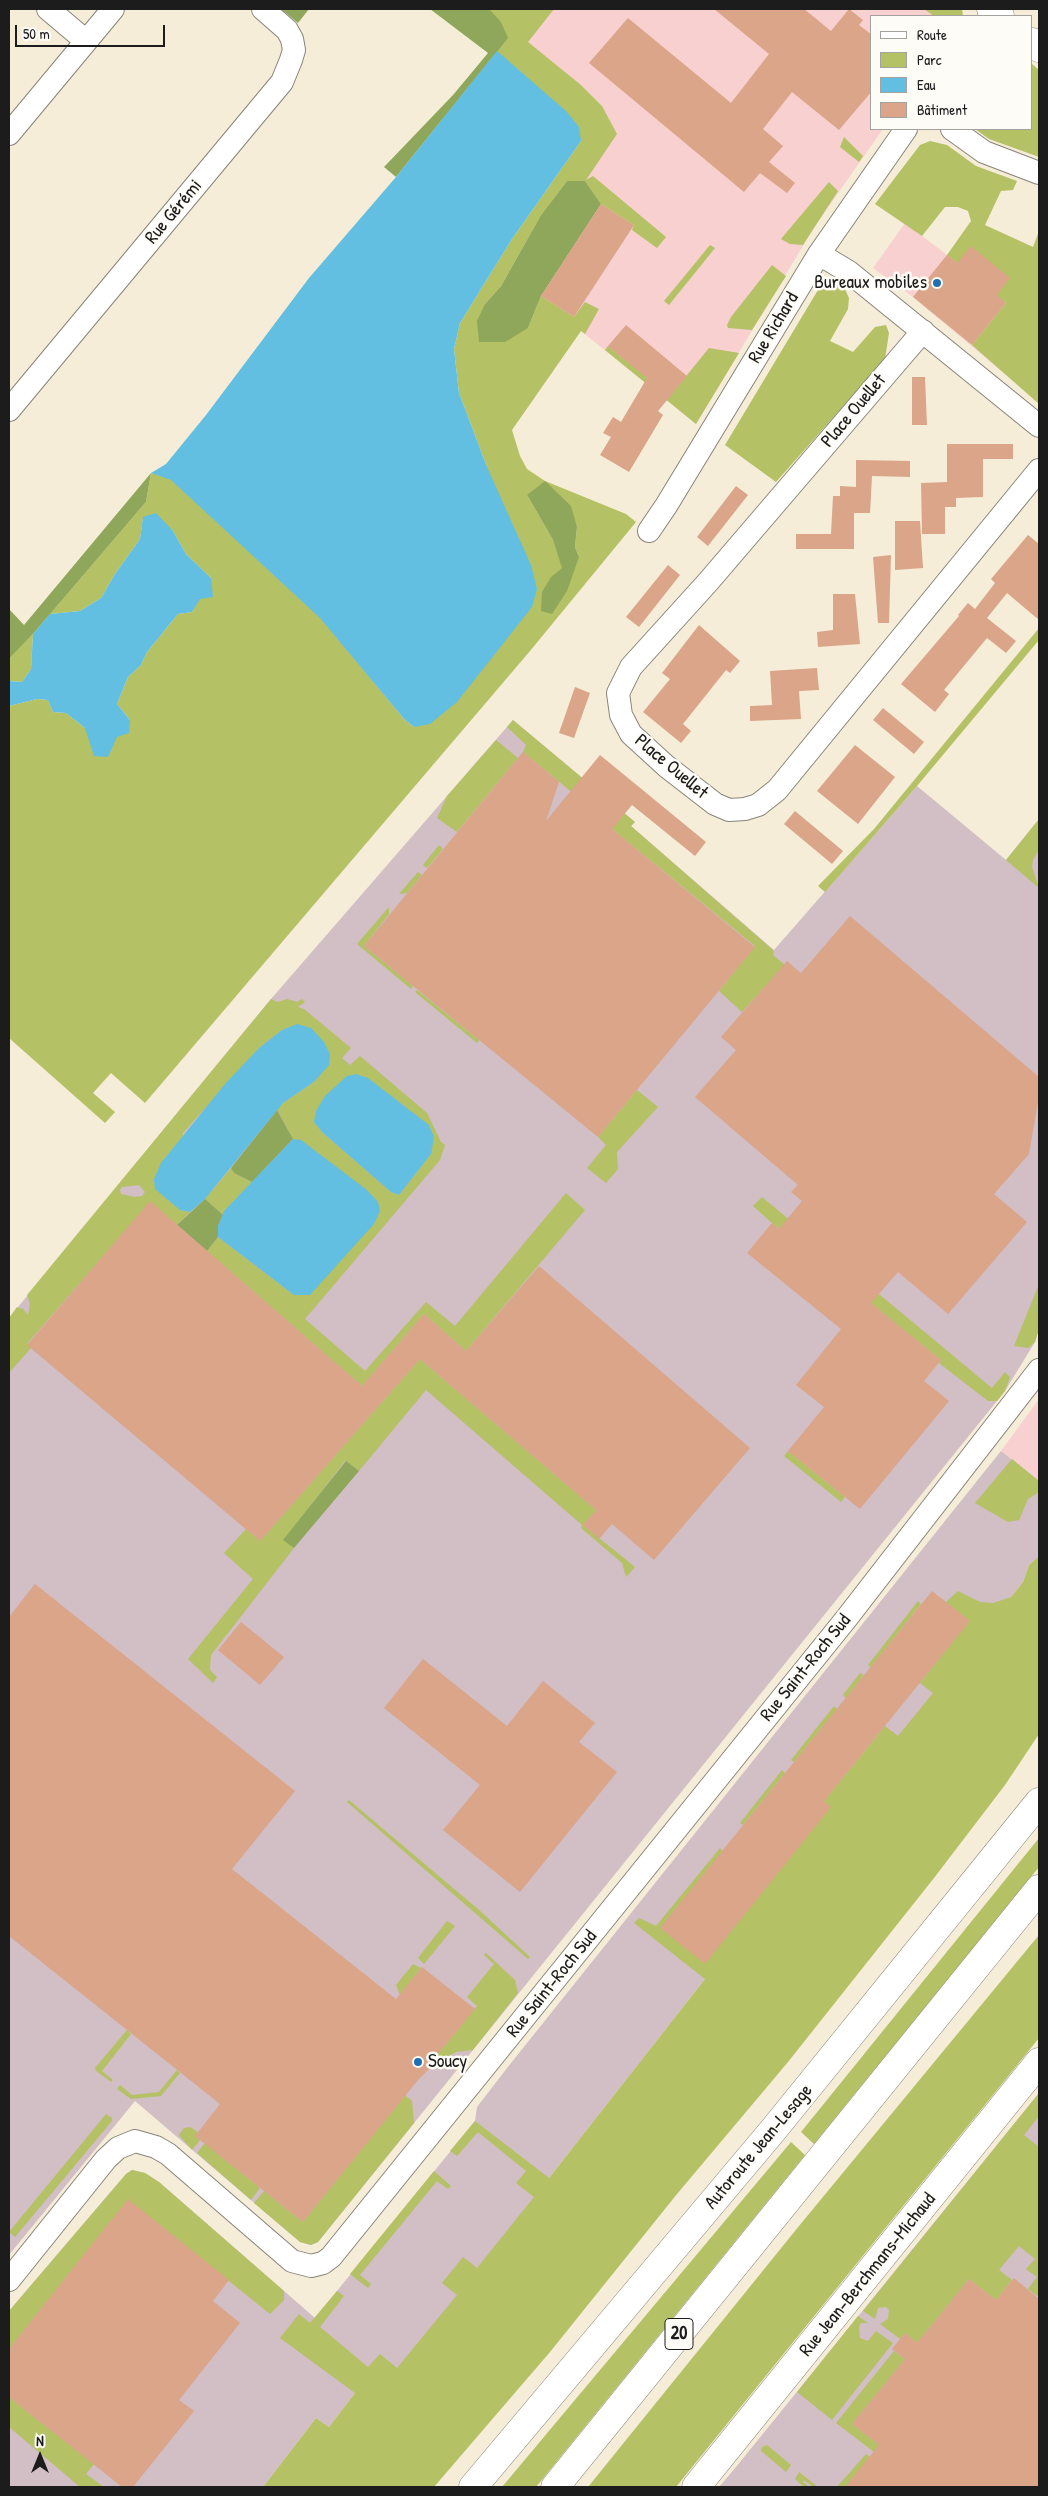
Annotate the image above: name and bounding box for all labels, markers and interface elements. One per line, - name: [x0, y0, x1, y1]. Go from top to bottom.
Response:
- scale bar: [18, 15, 168, 47]
- legend: [870, 15, 1033, 130]
- text: 50 m: [23, 23, 50, 44]
- text: Route: [917, 24, 947, 45]
- text: Parc: [917, 49, 942, 70]
- text: Eau: [917, 74, 936, 95]
- text: Bâtiment: [917, 99, 967, 120]
- street label: Rue Gérémi: [141, 175, 207, 249]
- place label: Bureaux mobiles: [814, 272, 927, 294]
- marker: Bureaux mobiles: [931, 277, 943, 289]
- street label: Rue Richard: [744, 288, 804, 368]
- street label: Place Ouellet: [817, 370, 891, 452]
- street label: Place Ouellet: [630, 730, 712, 804]
- street label: Rue Saint-Roch Sud: [756, 1610, 856, 1726]
- street label: Rue Saint-Roch Sud: [502, 1926, 602, 2042]
- place label: Soucy: [428, 2051, 467, 2073]
- marker: Soucy: [412, 2056, 424, 2068]
- street label: Autoroute Jean-Lesage: [700, 2080, 818, 2214]
- street label: Rue Jean-Berchmans-Michaud: [795, 2189, 941, 2361]
- road number: 20: [665, 2318, 693, 2350]
- north arrow: [15, 2431, 65, 2481]
- text: N: [36, 2431, 44, 2450]

